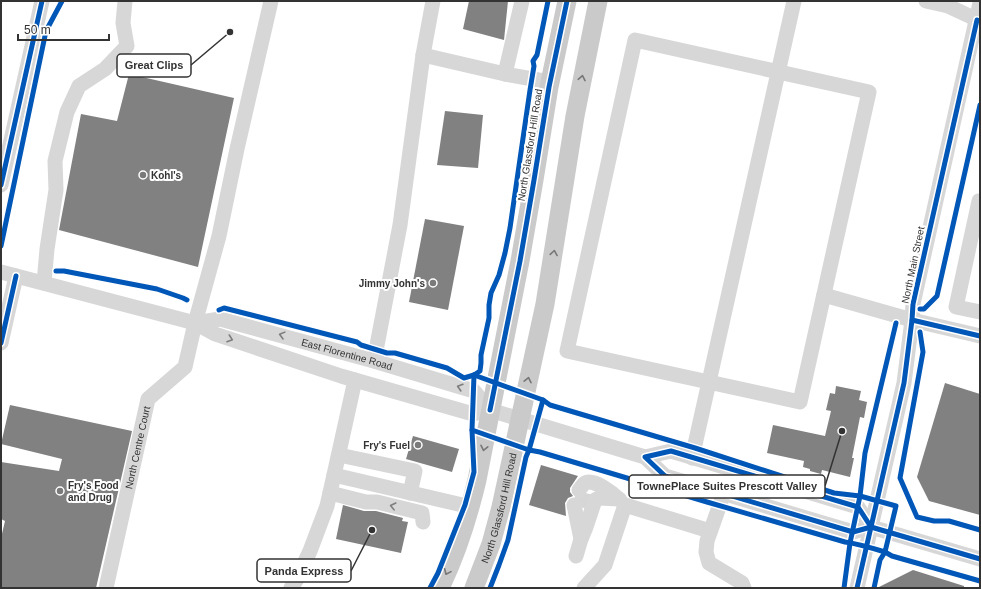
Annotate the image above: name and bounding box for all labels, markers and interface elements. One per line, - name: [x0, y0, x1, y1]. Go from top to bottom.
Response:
- scale bar: [18, 16, 109, 42]
- text: 50 m: [24, 23, 51, 37]
- callout: Great Clips: [117, 54, 191, 77]
- text: Great Clips: [125, 59, 183, 71]
- one-way arrow: [578, 75, 586, 81]
- street label: North Glassford Hill Road: [516, 88, 544, 202]
- marker: Kohl's: [138, 170, 148, 180]
- place label: Kohl's: [151, 170, 182, 181]
- street label: North Main Street: [899, 225, 927, 304]
- one-way arrow: [549, 250, 558, 256]
- place label: Jimmy John's: [359, 278, 425, 289]
- marker: Jimmy John's: [428, 278, 438, 288]
- one-way arrow: [278, 332, 285, 340]
- one-way arrow: [226, 334, 233, 343]
- street label: East Florentine Road: [300, 336, 394, 372]
- one-way arrow: [524, 377, 532, 384]
- one-way arrow: [457, 383, 464, 392]
- street label: North Centre Court: [123, 405, 152, 490]
- place label: Fry's Fuel: [363, 440, 410, 451]
- marker: Fry's Fuel: [413, 440, 423, 450]
- one-way arrow: [480, 445, 488, 451]
- street label: North Glassford Hill Road: [479, 452, 518, 565]
- callout: TownePlace Suites Prescott Valley: [629, 475, 825, 498]
- place label: Fry's Food and Drug: [68, 480, 119, 503]
- text: TownePlace Suites Prescott Valley: [637, 480, 818, 492]
- marker: Fry's Food and Drug: [55, 486, 65, 496]
- one-way arrow: [389, 502, 396, 510]
- callout: Panda Express: [257, 559, 351, 582]
- text: Panda Express: [265, 565, 343, 577]
- one-way arrow: [444, 569, 452, 576]

